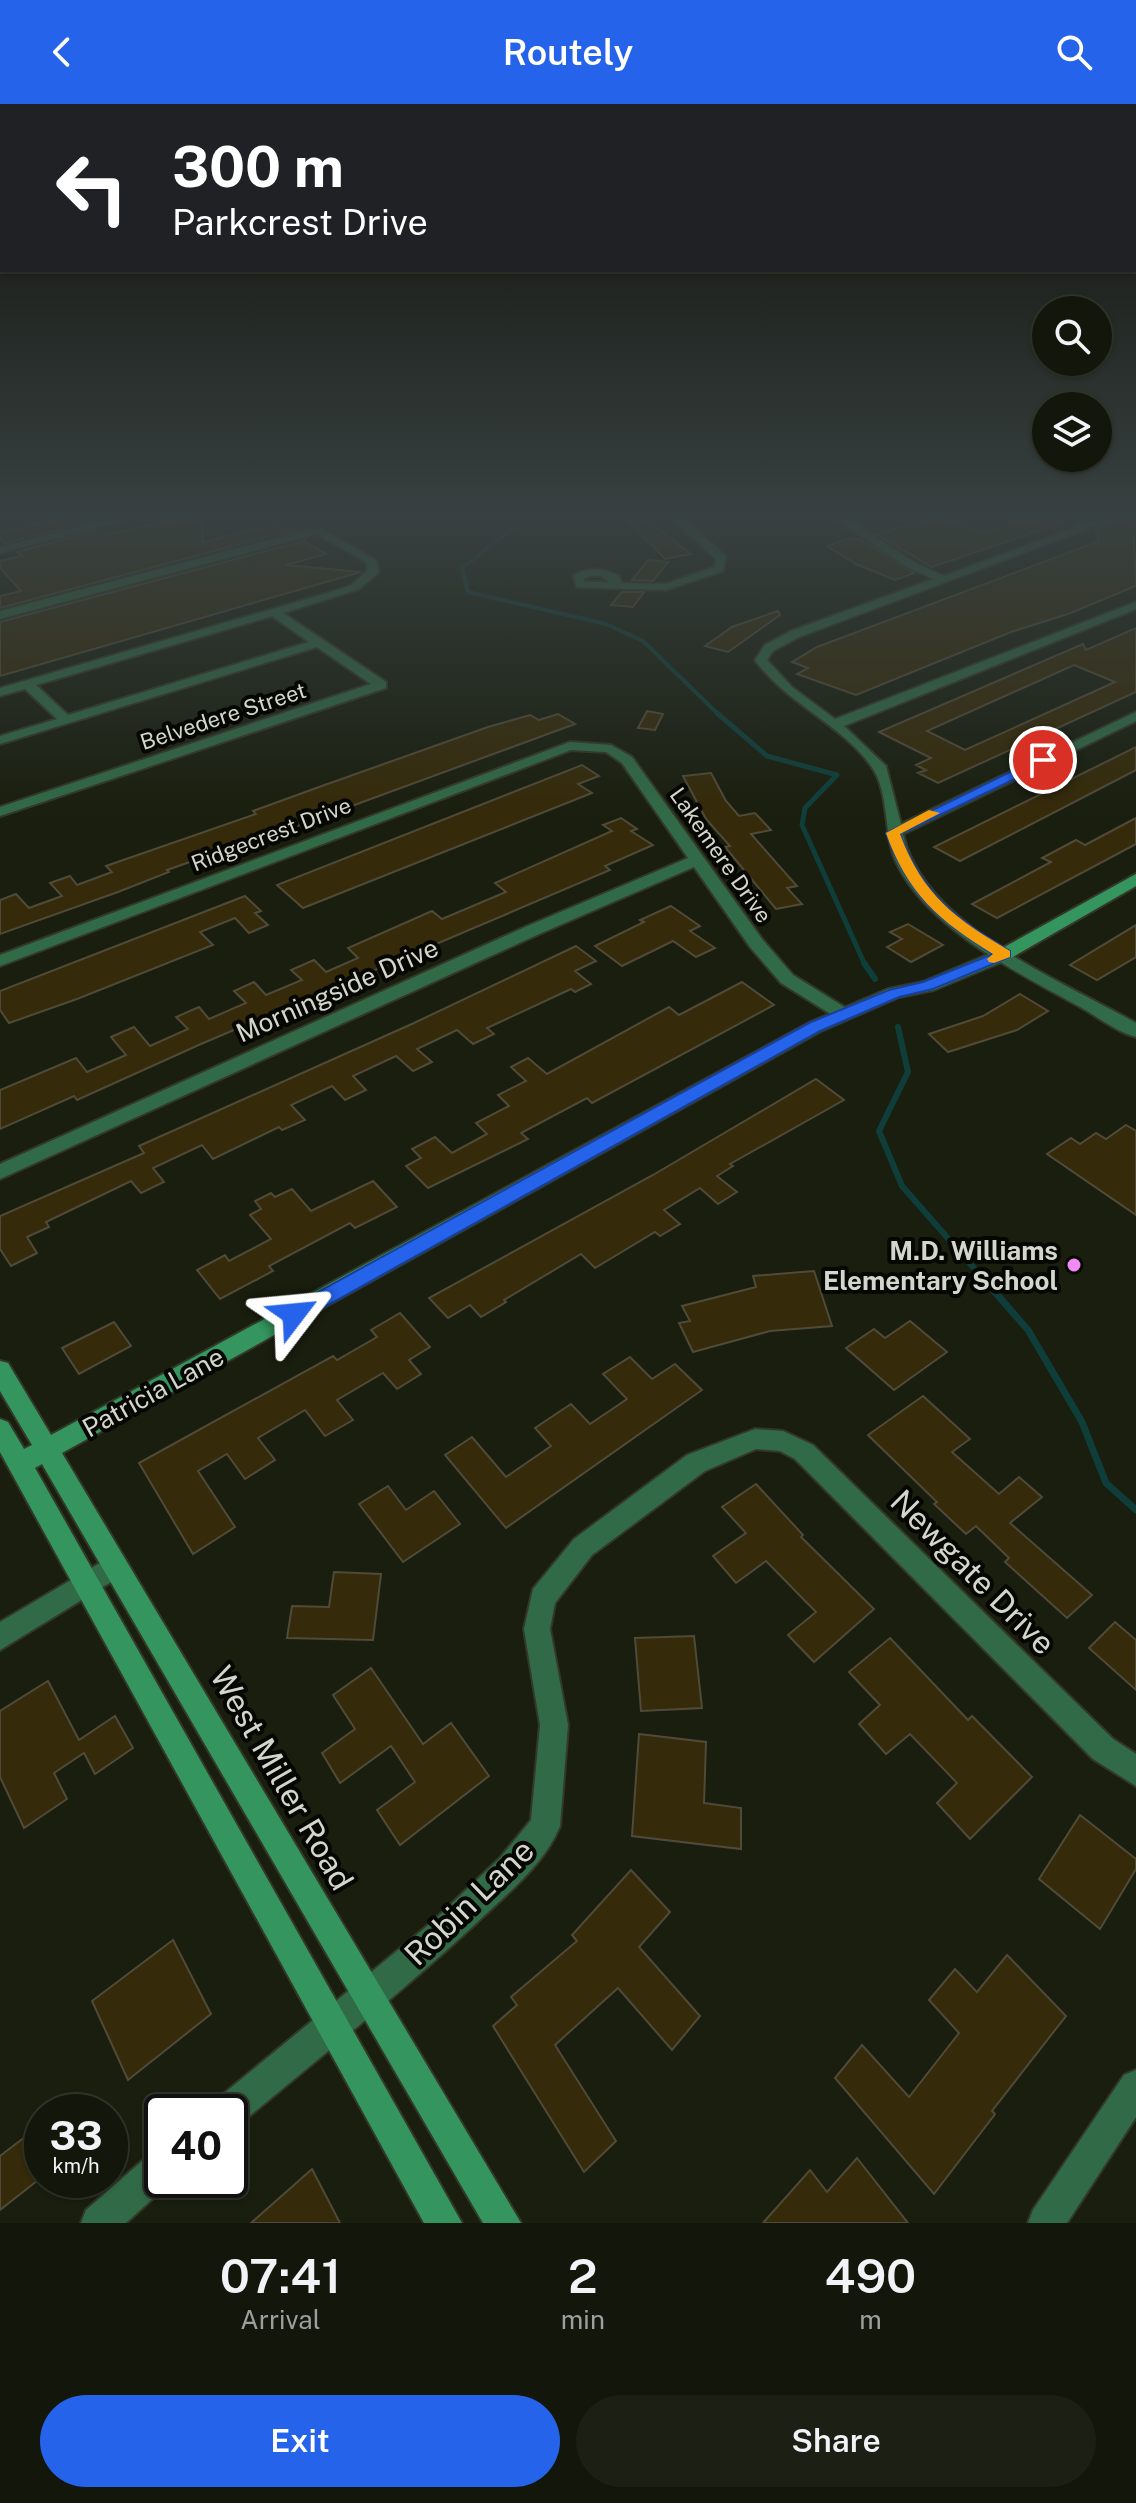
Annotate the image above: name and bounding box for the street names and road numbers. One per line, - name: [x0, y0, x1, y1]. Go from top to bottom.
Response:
- street label: Belvedere Street: [137, 677, 309, 755]
- street label: Lakemere Drive: [665, 782, 777, 928]
- street label: Ridgecrest Drive: [187, 792, 355, 876]
- street label: Morningside Drive: [231, 931, 443, 1049]
- street label: Patricia Lane: [77, 1340, 229, 1444]
- street label: Newgate Drive: [883, 1482, 1063, 1662]
- street label: West Miller Road: [203, 1660, 361, 1896]
- street label: Robin Lane: [397, 1831, 541, 1973]

